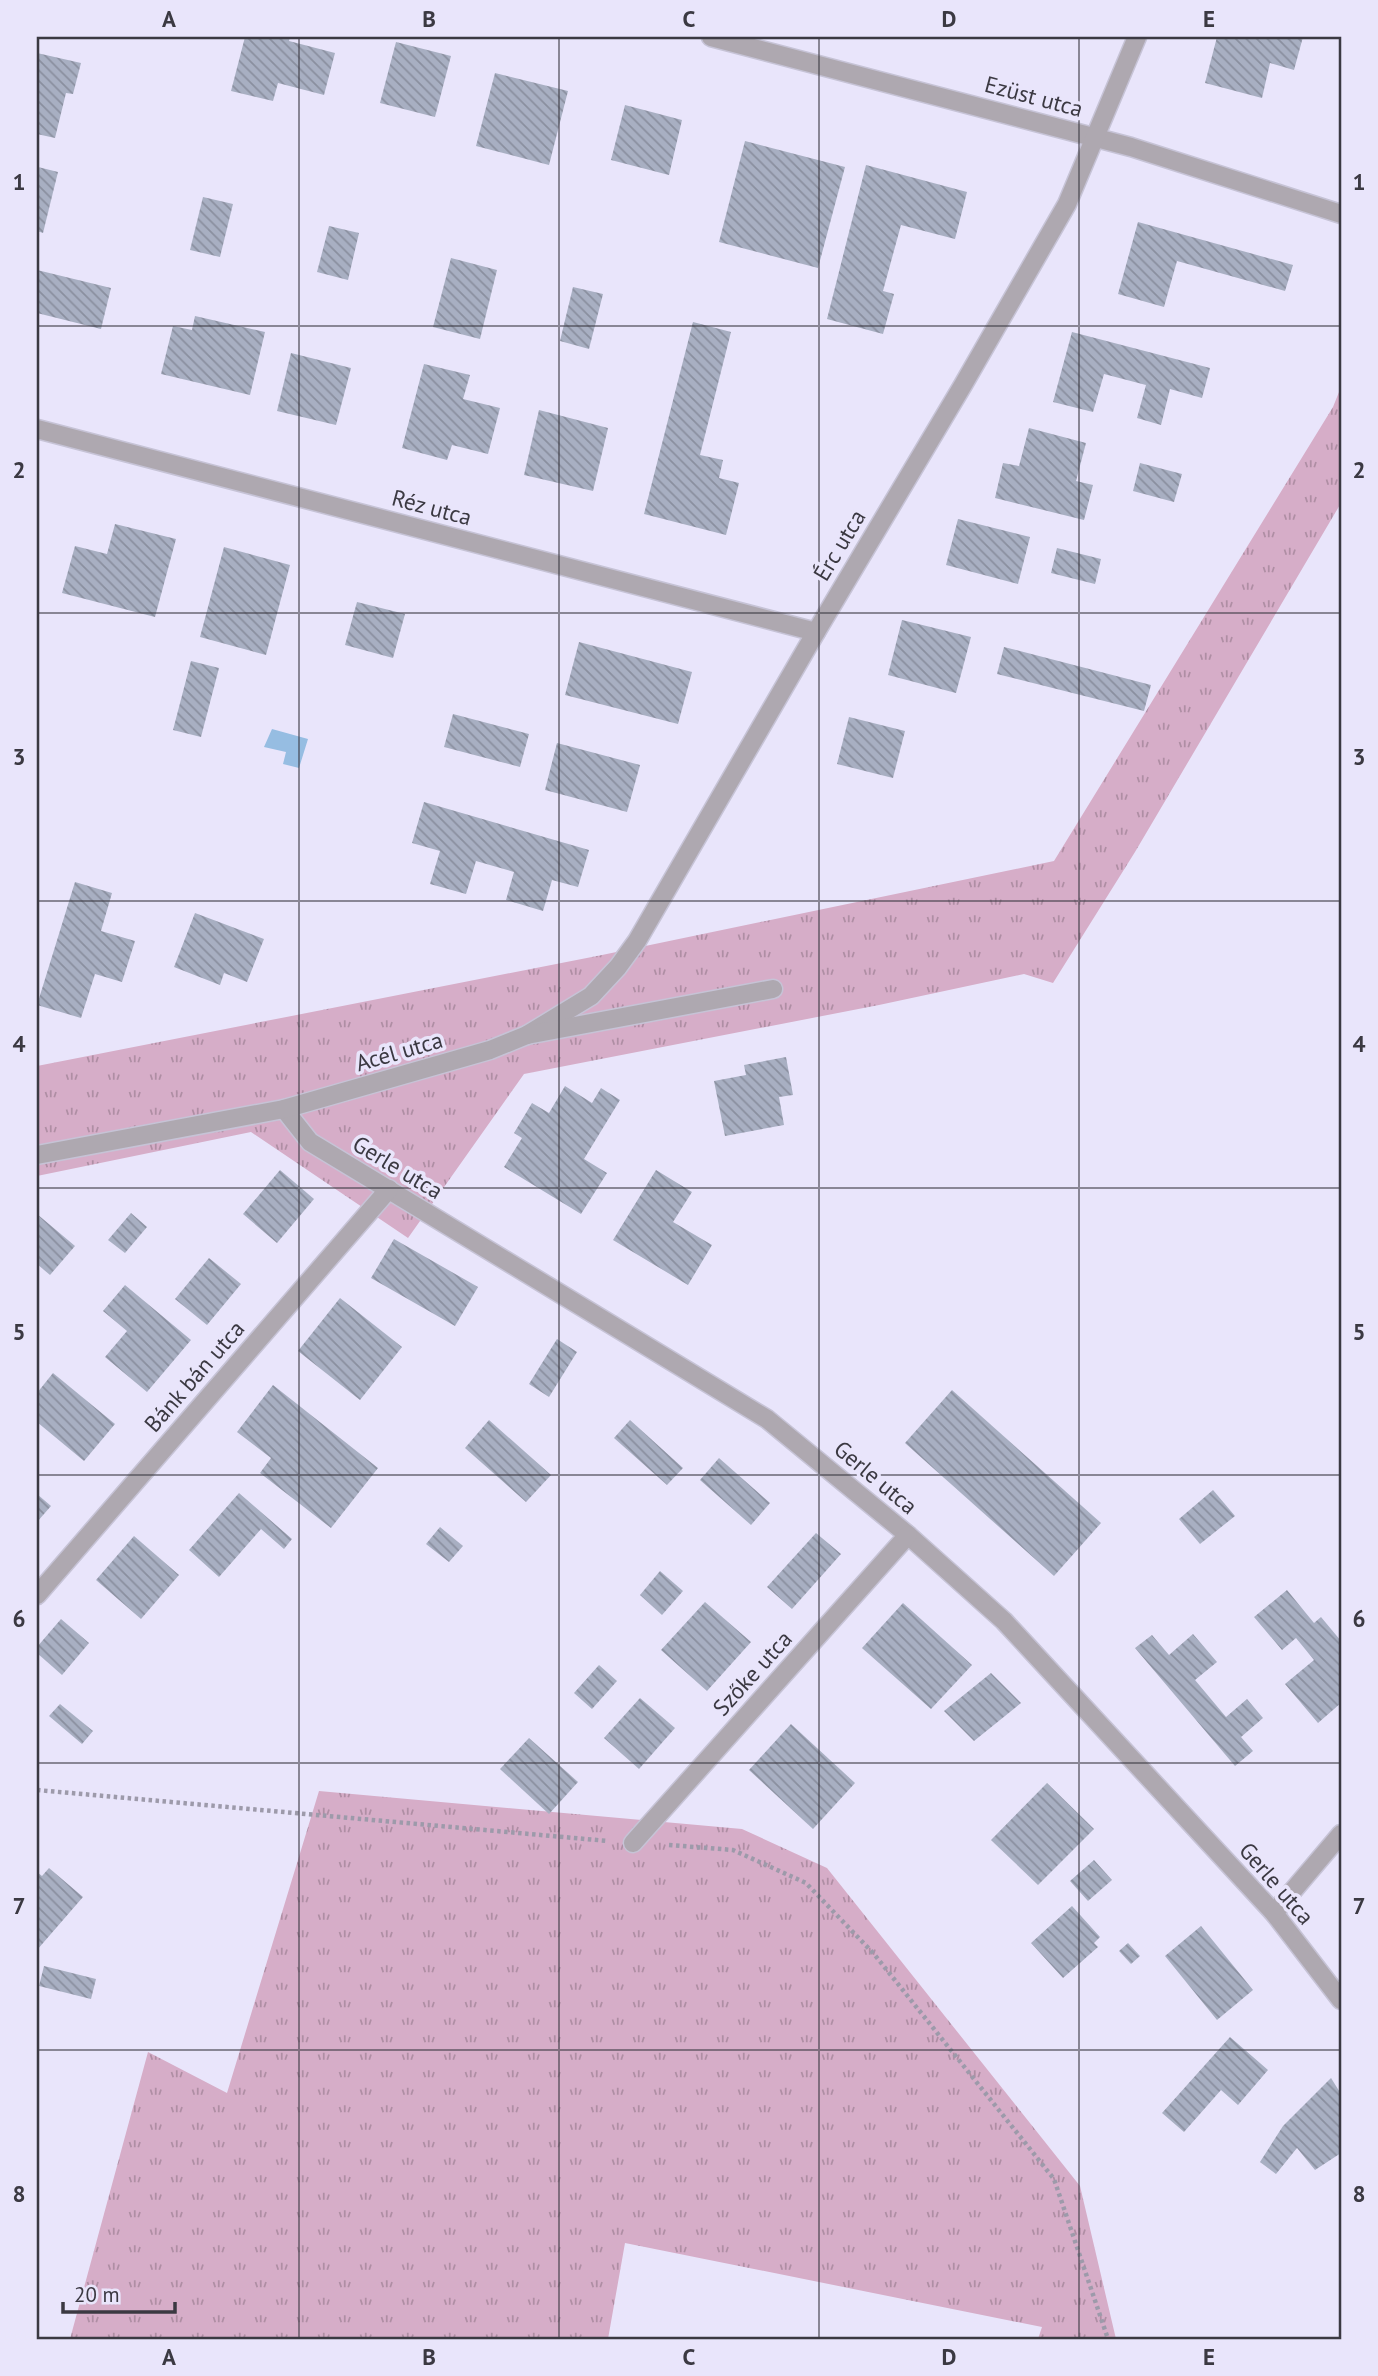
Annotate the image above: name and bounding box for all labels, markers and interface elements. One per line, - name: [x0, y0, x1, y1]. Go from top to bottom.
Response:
- text: A: [162, 4, 176, 33]
- text: B: [422, 4, 436, 33]
- text: C: [683, 4, 696, 33]
- text: D: [942, 4, 956, 33]
- text: E: [1203, 4, 1215, 33]
- street label: Ezüst utca: [982, 69, 1086, 123]
- text: 1: [12, 167, 26, 196]
- text: 1: [1352, 167, 1366, 196]
- text: 2: [12, 455, 26, 484]
- text: 2: [1352, 455, 1366, 484]
- street label: Réz utca: [389, 482, 475, 532]
- street label: Érc utca: [807, 504, 871, 586]
- text: 3: [12, 742, 26, 771]
- text: 3: [1352, 742, 1366, 771]
- street label: Acél utca: [352, 1025, 446, 1077]
- text: 4: [12, 1029, 26, 1058]
- text: 4: [1352, 1029, 1366, 1058]
- street label: Gerle utca: [348, 1129, 448, 1205]
- street label: Bánk bán utca: [138, 1314, 250, 1438]
- text: 5: [12, 1317, 26, 1346]
- text: 5: [1352, 1317, 1366, 1346]
- street label: Gerle utca: [828, 1434, 924, 1520]
- text: 6: [12, 1604, 26, 1633]
- text: 6: [1352, 1604, 1366, 1633]
- street label: Szőke utca: [706, 1624, 798, 1722]
- street label: Gerle utca: [1233, 1836, 1321, 1930]
- text: 7: [12, 1891, 26, 1920]
- text: 7: [1352, 1891, 1366, 1920]
- text: 8: [12, 2179, 26, 2208]
- text: 8: [1352, 2179, 1366, 2208]
- scale bar: [63, 2271, 175, 2315]
- text: 20 m: [74, 2281, 120, 2308]
- text: A: [162, 2342, 176, 2371]
- text: B: [422, 2342, 436, 2371]
- text: C: [683, 2342, 696, 2371]
- text: D: [942, 2342, 956, 2371]
- text: E: [1203, 2342, 1215, 2371]

